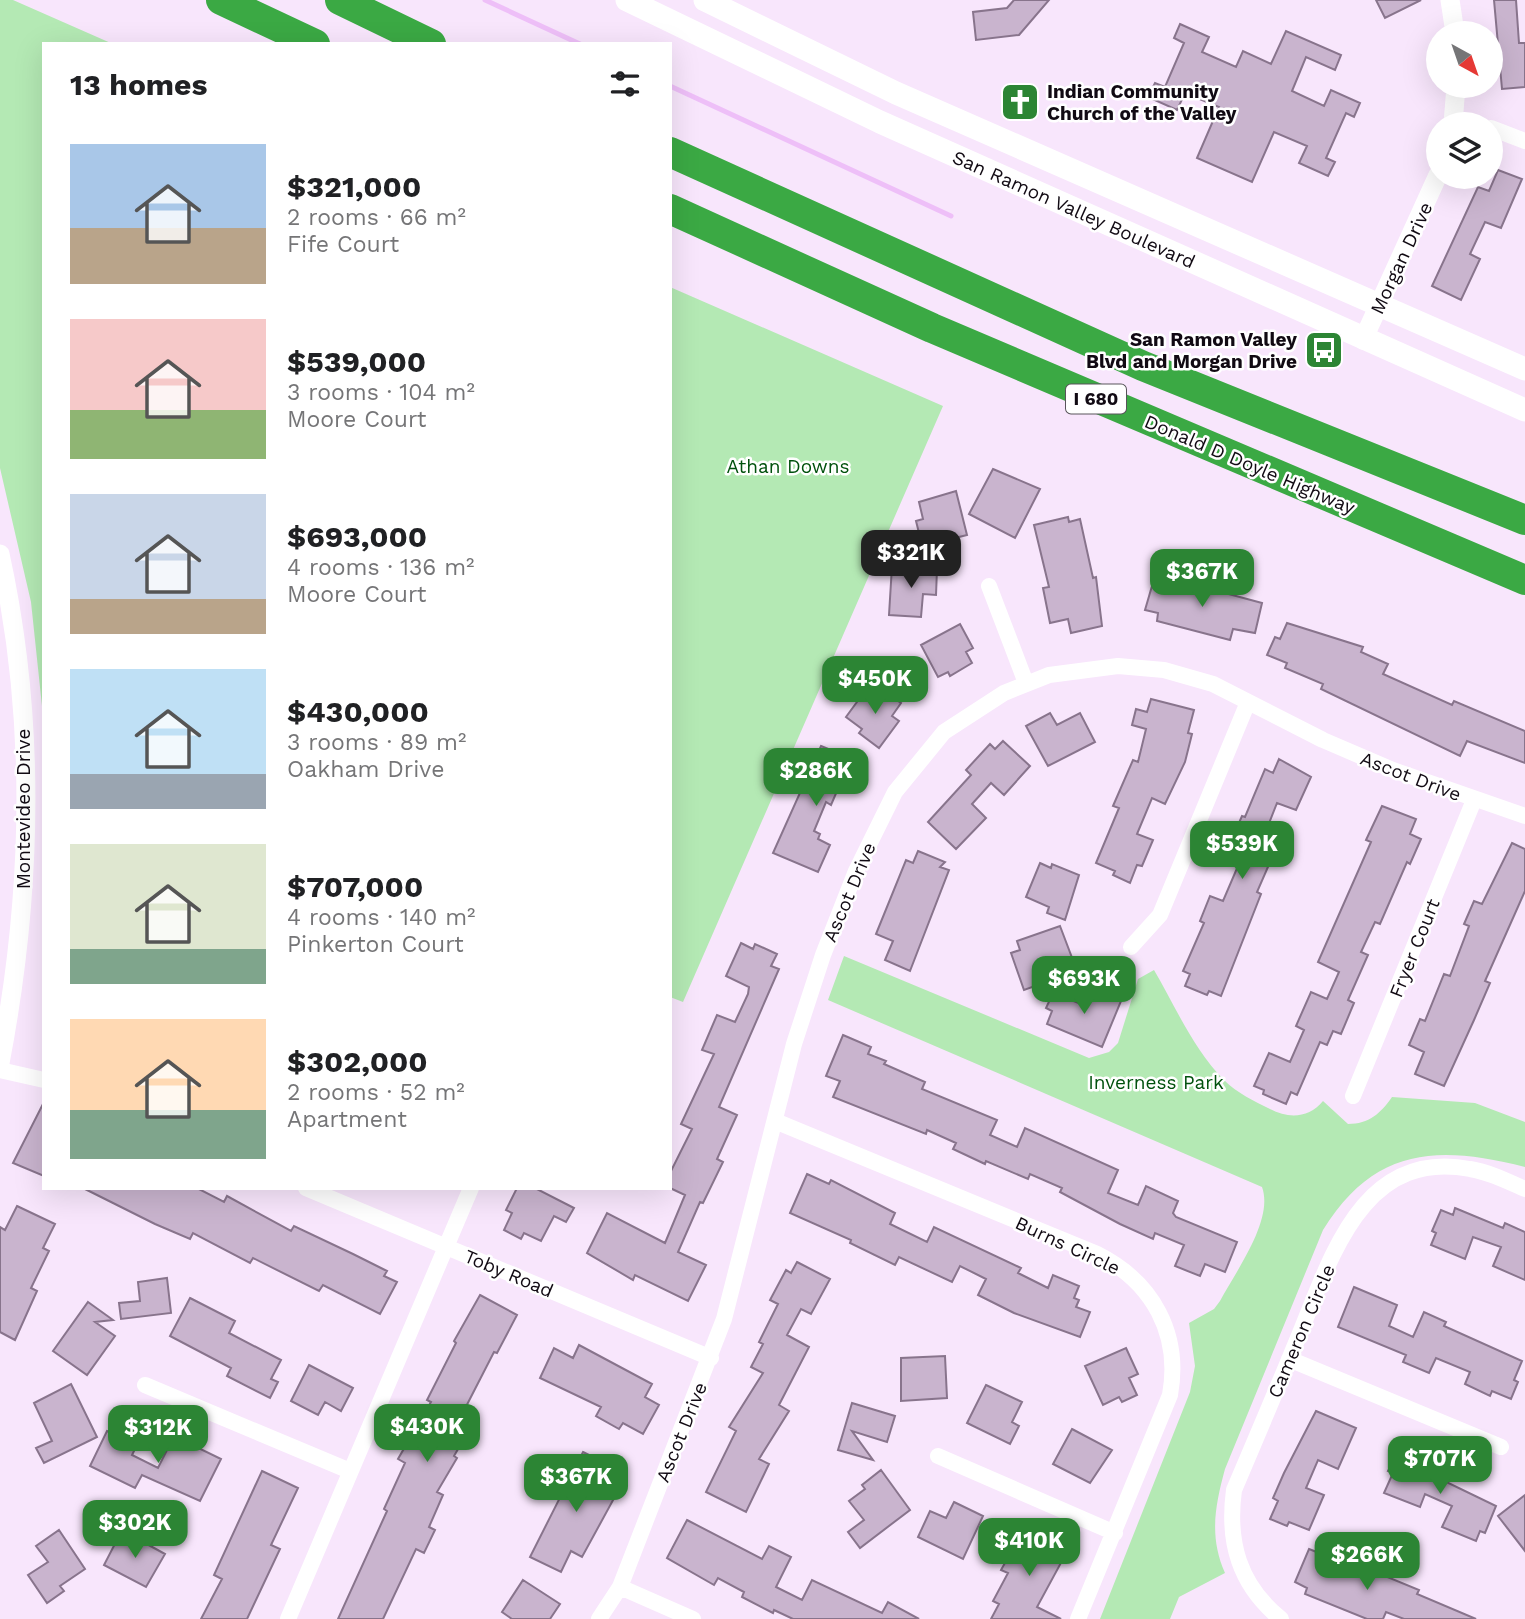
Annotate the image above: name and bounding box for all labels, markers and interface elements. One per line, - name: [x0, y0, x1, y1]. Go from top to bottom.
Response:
- north arrow: [1426, 21, 1503, 98]
- map controls: [1426, 21, 1503, 189]
- icon: filters: [606, 65, 644, 103]
- text: 13 homes: [70, 67, 207, 102]
- place label: Indian Community Church of the Valley: [1047, 80, 1237, 125]
- church icon: Indian Community Church of the Valley: [999, 81, 1041, 123]
- button: layers: [1426, 112, 1503, 189]
- street label: San Ramon Valley Boulevard: [949, 145, 1199, 273]
- text: $321,000: [287, 169, 421, 204]
- icon: home: [126, 172, 210, 256]
- street label: Morgan Drive: [1365, 198, 1437, 318]
- text: 2 rooms · 66 m²: [287, 204, 466, 231]
- text: Fife Court: [287, 231, 399, 258]
- place label: San Ramon Valley Blvd and Morgan Drive: [1086, 328, 1297, 373]
- bus stop icon: San Ramon Valley Blvd and Morgan Drive: [1303, 329, 1345, 371]
- text: $539,000: [287, 344, 426, 379]
- icon: home: [126, 347, 210, 431]
- text: 3 rooms · 104 m²: [287, 379, 475, 406]
- road number: I 680: [1066, 384, 1126, 414]
- text: Moore Court: [287, 406, 426, 433]
- street label: Donald D Doyle Highway: [1141, 410, 1359, 519]
- park label: Athan Downs: [726, 455, 850, 478]
- text: $693,000: [287, 519, 427, 554]
- icon: home: [126, 522, 210, 606]
- pin: $321K: [862, 530, 960, 590]
- text: $321K: [877, 539, 945, 566]
- pin: $367K: [1153, 550, 1251, 609]
- text: 4 rooms · 136 m²: [287, 554, 475, 581]
- text: $367K: [1166, 558, 1238, 585]
- text: Moore Court: [287, 581, 426, 608]
- pin: $450K: [826, 656, 924, 716]
- text: $450K: [838, 665, 912, 692]
- text: $430,000: [287, 694, 429, 729]
- icon: home: [126, 697, 210, 781]
- street label: Montevideo Drive: [12, 729, 35, 889]
- text: 3 rooms · 89 m²: [287, 729, 466, 756]
- street label: Ascot Drive: [1357, 747, 1464, 806]
- pin: $286K: [767, 748, 865, 808]
- text: Oakham Drive: [287, 756, 444, 783]
- text: $286K: [780, 757, 852, 784]
- pin: $539K: [1193, 822, 1291, 881]
- text: $539K: [1206, 830, 1278, 857]
- street label: Ascot Drive: [818, 839, 881, 945]
- text: $707,000: [287, 869, 423, 904]
- icon: home: [126, 872, 210, 956]
- street label: Fryer Court: [1384, 895, 1445, 1001]
- text: 4 rooms · 140 m²: [287, 904, 475, 931]
- text: Pinkerton Court: [287, 931, 464, 958]
- pin: $693K: [1035, 956, 1133, 1016]
- text: $693K: [1048, 965, 1120, 992]
- text: $302,000: [287, 1044, 428, 1079]
- icon: home: [126, 1047, 210, 1131]
- park label: Inverness Park: [1088, 1071, 1224, 1094]
- text: 2 rooms · 52 m²: [287, 1079, 465, 1106]
- text: Apartment: [287, 1106, 407, 1133]
- street label: Burns Circle: [1012, 1211, 1124, 1280]
- street label: Toby Road: [461, 1244, 557, 1303]
- street label: Cameron Circle: [1263, 1261, 1340, 1401]
- street label: Ascot Drive: [651, 1379, 712, 1486]
- pin: $430K: [378, 1404, 476, 1464]
- pin: $312K: [109, 1406, 207, 1465]
- text: $430K: [390, 1413, 464, 1440]
- text: $312K: [124, 1414, 192, 1441]
- pin: $707K: [1391, 1436, 1489, 1496]
- text: $707K: [1404, 1445, 1476, 1472]
- pin: $367K: [527, 1454, 625, 1514]
- text: $367K: [540, 1463, 612, 1490]
- pin: $302K: [86, 1500, 184, 1560]
- text: $302K: [99, 1509, 171, 1536]
- pin: $410K: [980, 1518, 1078, 1578]
- text: $410K: [994, 1527, 1064, 1554]
- pin: $266K: [1318, 1532, 1416, 1592]
- text: $266K: [1331, 1541, 1403, 1568]

